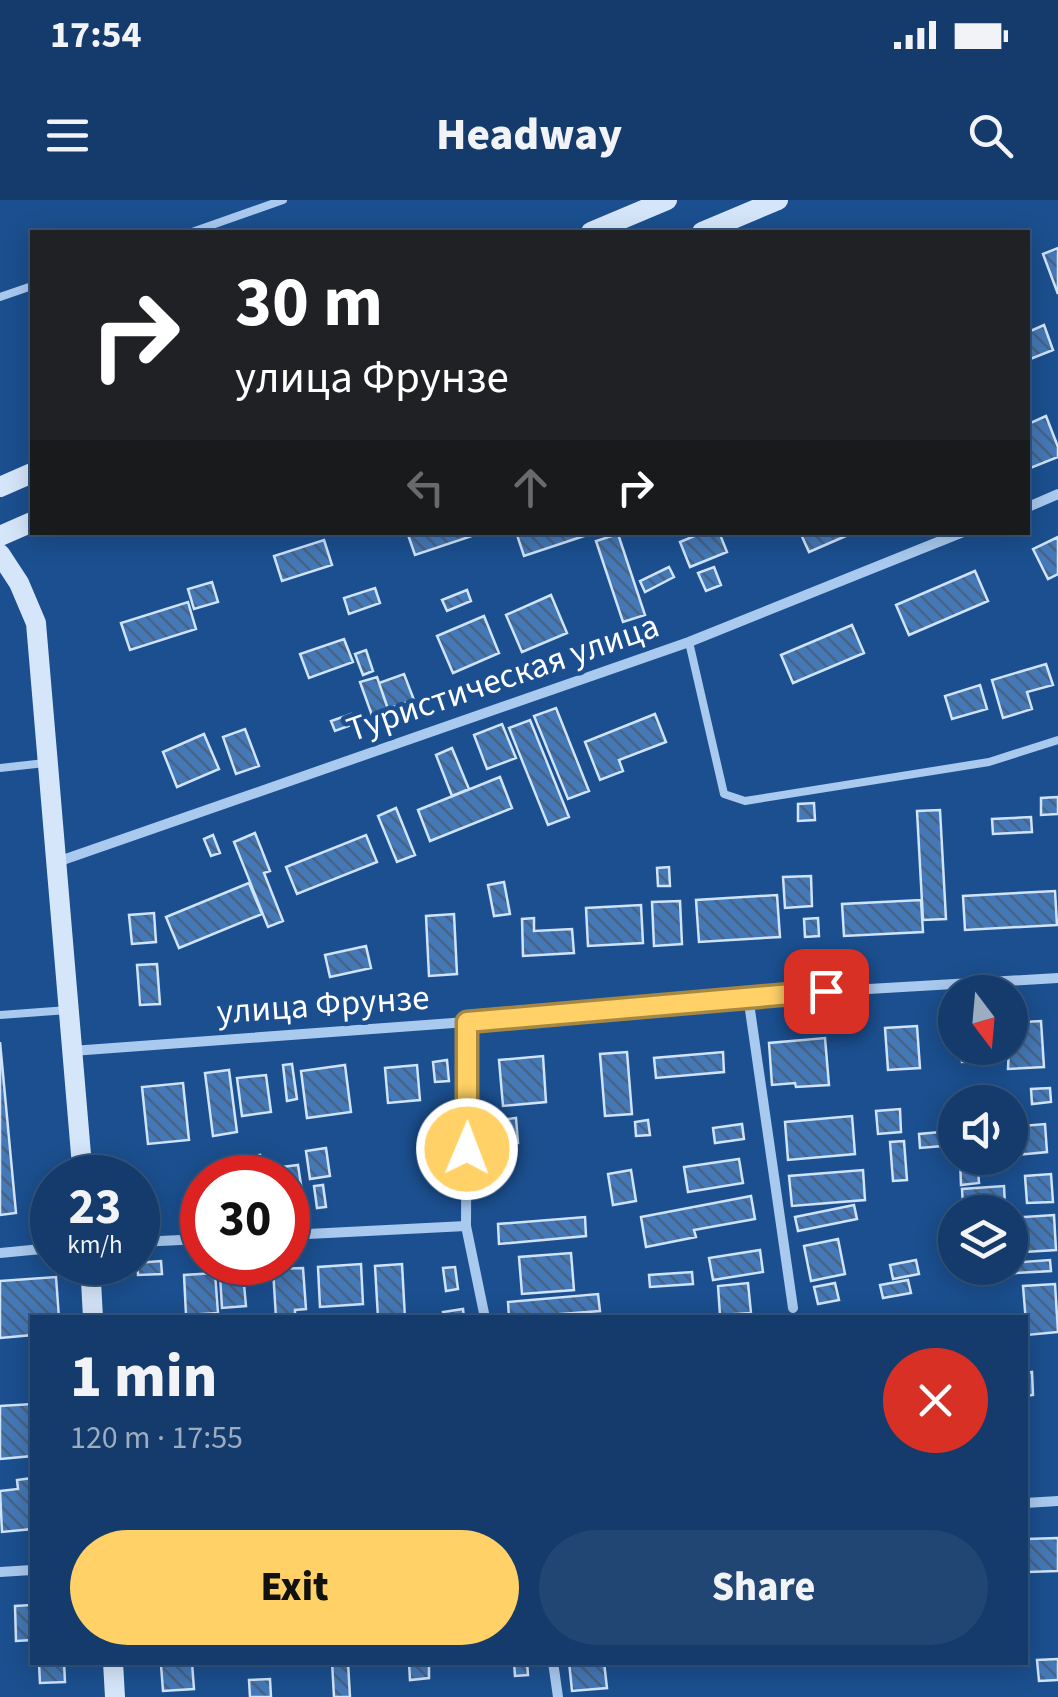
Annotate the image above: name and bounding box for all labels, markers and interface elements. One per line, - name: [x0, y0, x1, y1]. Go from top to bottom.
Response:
- text: 17:54: [50, 8, 142, 62]
- text: Headway: [436, 103, 622, 167]
- icon: menu: [40, 108, 95, 163]
- icon: search: [963, 108, 1018, 163]
- text: 30 m: [235, 253, 383, 353]
- icon: right: [70, 270, 200, 400]
- text: улица Фрунзе: [235, 346, 509, 410]
- icon: left: [398, 460, 453, 515]
- icon: ahead: [503, 460, 558, 515]
- icon: right: [608, 460, 663, 515]
- street label: Туристическая улица: [340, 601, 666, 755]
- pin: [784, 949, 869, 1034]
- icon: arrive: [799, 964, 854, 1019]
- street label: улица Фрунзе: [215, 973, 431, 1037]
- north arrow: [938, 975, 1028, 1065]
- map controls: [938, 975, 1028, 1285]
- button: sound: [938, 1085, 1028, 1175]
- position arrow: [415, 1097, 519, 1201]
- speed limit sign: 30: [180, 1155, 310, 1285]
- text: 23: [69, 1172, 121, 1243]
- button: layers: [938, 1195, 1028, 1285]
- text: km/h: [67, 1227, 123, 1263]
- text: 1 min: [70, 1335, 217, 1420]
- button: close: [883, 1348, 988, 1453]
- text: 120 m · 17:55: [70, 1415, 243, 1461]
- button: Exit: [70, 1530, 519, 1645]
- button: Share: [539, 1530, 988, 1645]

